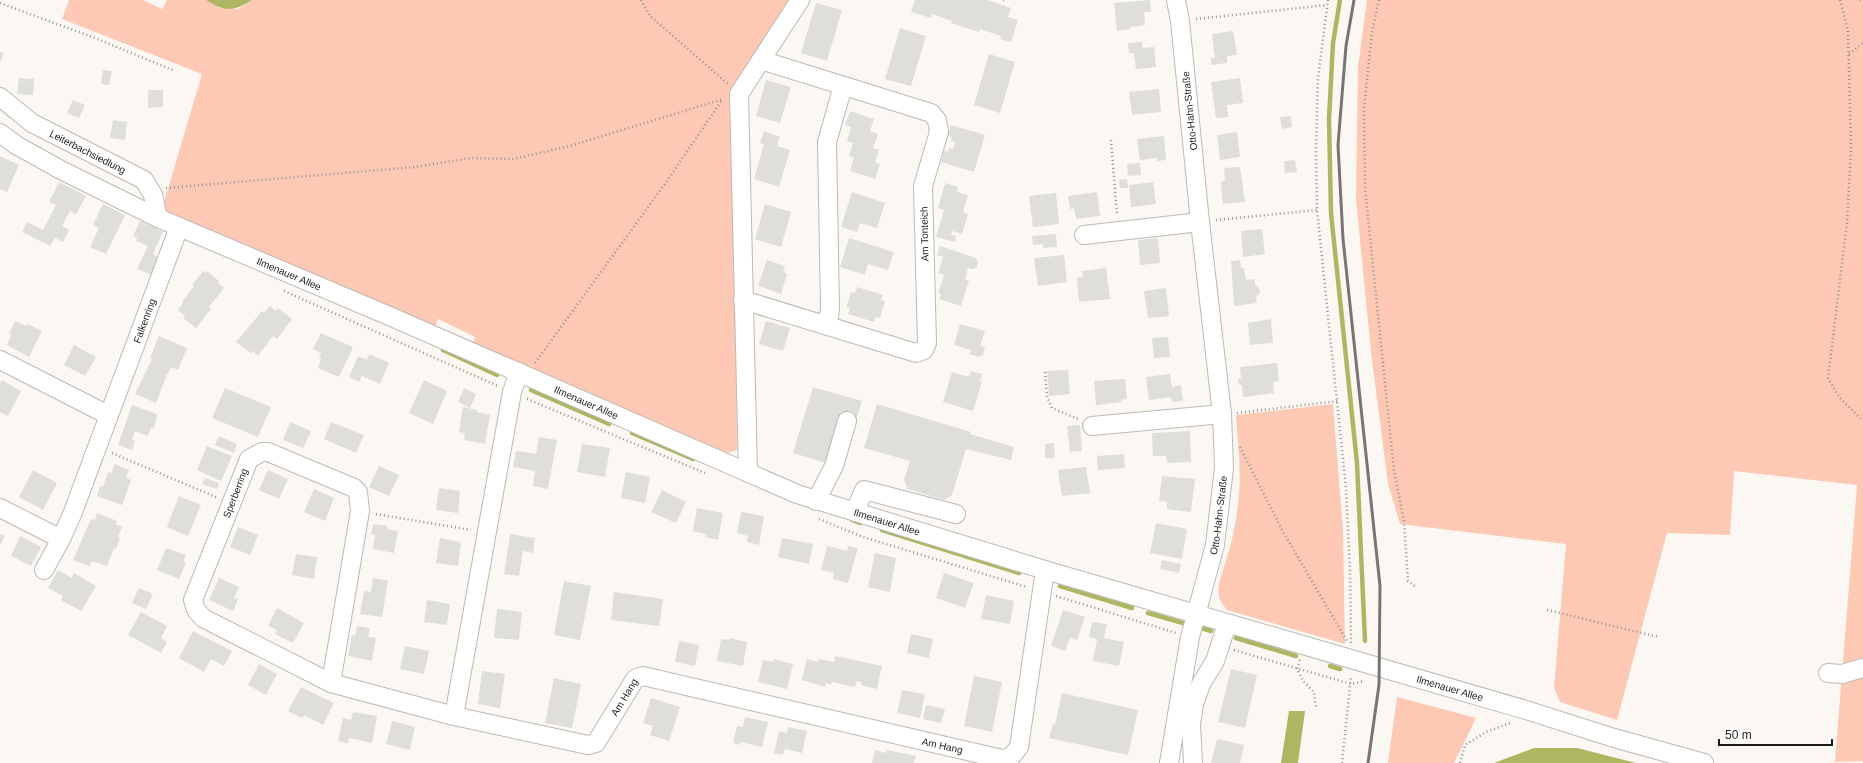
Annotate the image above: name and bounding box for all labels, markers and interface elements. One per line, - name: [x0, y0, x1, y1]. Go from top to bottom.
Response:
- street label: Otto-Hahn-Straße: [1180, 70, 1199, 151]
- street label: Leiterbachsiedlung: [48, 128, 128, 176]
- street label: Am Tonteich: [919, 206, 930, 262]
- street label: Ilmenauer Allee: [255, 255, 323, 293]
- street label: Falkenring: [131, 297, 158, 345]
- street label: Ilmenauer Allee: [552, 384, 620, 422]
- street label: Sperberring: [221, 467, 250, 520]
- street label: Otto-Hahn-Straße: [1208, 475, 1229, 556]
- street label: Ilmenauer Allee: [852, 507, 922, 538]
- street label: Ilmenauer Allee: [1415, 673, 1485, 703]
- street label: Am Hang: [609, 677, 640, 718]
- scale bar: [1719, 721, 1832, 747]
- text: 50 m: [1725, 728, 1752, 742]
- street label: Am Hang: [921, 736, 964, 756]

